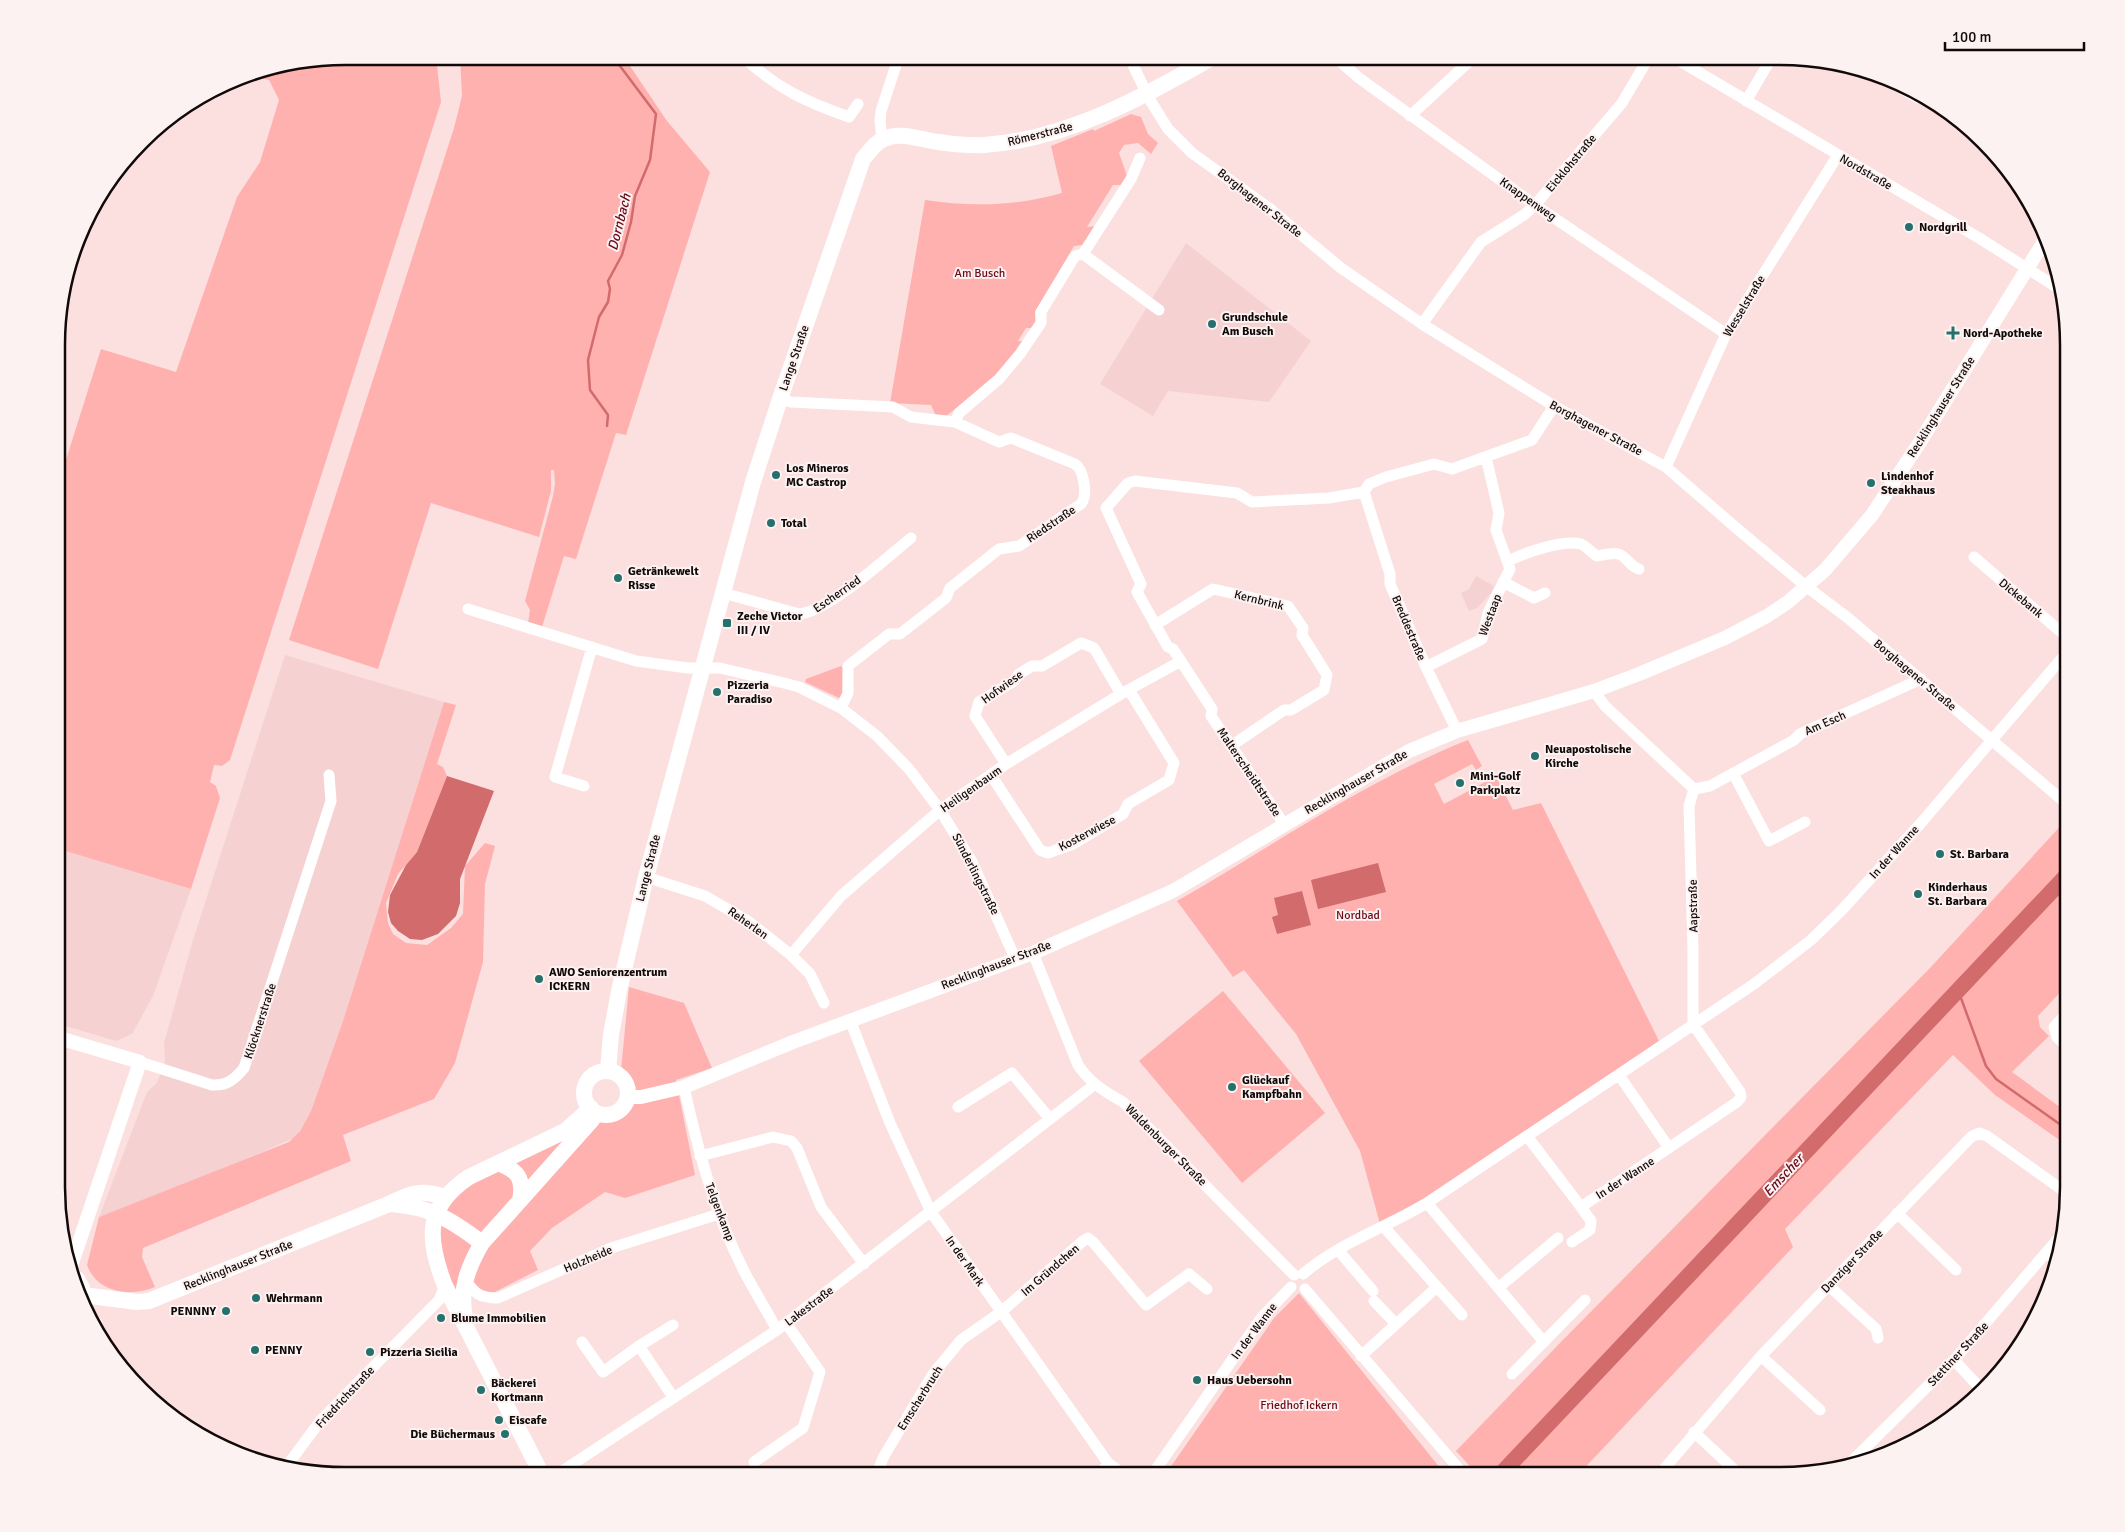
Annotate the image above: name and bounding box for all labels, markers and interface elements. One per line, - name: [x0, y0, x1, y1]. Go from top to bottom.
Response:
- scale bar: [1945, 20, 2084, 52]
- text: 100 m: [1952, 28, 1992, 46]
- street label: Römerstraße: [1006, 119, 1074, 150]
- street label: Eicklohstraße: [1543, 131, 1600, 195]
- street label: Nordstraße: [1837, 151, 1895, 194]
- street label: Borghagener Straße: [1214, 166, 1305, 241]
- street label: Knappenweg: [1496, 174, 1559, 224]
- water label: Dornbach: [604, 192, 635, 252]
- place label: Nordgrill: [1919, 220, 1967, 235]
- marker: Nordgrill: [1903, 221, 1915, 233]
- park label: Am Busch: [955, 266, 1005, 281]
- street label: Wesselstraße: [1720, 273, 1769, 340]
- place label: Grundschule Am Busch: [1222, 310, 1288, 339]
- marker: Grundschule Am Busch: [1206, 318, 1218, 330]
- street label: Lange Straße: [776, 323, 813, 393]
- place label: Nord-Apotheke: [1963, 326, 2043, 341]
- marker: Nord-Apotheke: [1947, 327, 1959, 339]
- street label: Recklinghauser Straße: [1904, 354, 1979, 461]
- street label: Borghagener Straße: [1547, 398, 1645, 459]
- place label: Los Mineros MC Castrop: [786, 461, 849, 490]
- marker: Los Mineros MC Castrop: [770, 469, 782, 481]
- place label: Lindenhof Steakhaus: [1881, 469, 1936, 498]
- marker: Lindenhof Steakhaus: [1865, 477, 1877, 489]
- street label: Riedstraße: [1024, 502, 1079, 546]
- place label: Total: [781, 516, 807, 531]
- marker: Total: [765, 517, 777, 529]
- place label: Getränkewelt Risse: [628, 564, 699, 593]
- marker: Getränkewelt Risse: [612, 572, 624, 584]
- street label: Escherried: [810, 573, 864, 616]
- street label: Dickebank: [1995, 575, 2046, 621]
- street label: Kernbrink: [1232, 587, 1285, 614]
- street label: Westaap: [1476, 592, 1505, 638]
- street label: Breddestraße: [1388, 593, 1429, 663]
- place label: Zeche Victor III / IV: [737, 609, 803, 638]
- marker: Zeche Victor III / IV: [721, 617, 733, 629]
- street label: Borghagener Straße: [1870, 636, 1959, 714]
- street label: Hofwiese: [978, 667, 1026, 708]
- place label: Pizzeria Paradiso: [727, 678, 772, 707]
- marker: Pizzeria Paradiso: [711, 686, 723, 698]
- street label: Am Esch: [1802, 708, 1848, 739]
- street label: Malterscheidtstraße: [1213, 725, 1284, 820]
- place label: Neuapostolische Kirche: [1545, 742, 1631, 771]
- street label: Recklinghauser Straße: [1302, 747, 1410, 818]
- marker: Neuapostolische Kirche: [1529, 750, 1541, 762]
- street label: Heiligenbaum: [938, 763, 1005, 816]
- place label: Mini-Golf Parkplatz: [1470, 769, 1521, 798]
- marker: Mini-Golf Parkplatz: [1454, 777, 1466, 789]
- street label: Kosterwiese: [1056, 812, 1118, 855]
- street label: In der Wanne: [1866, 822, 1922, 882]
- street label: Sünderlingstraße: [949, 831, 1003, 918]
- street label: Lange Straße: [633, 833, 664, 903]
- place label: St. Barbara: [1950, 847, 2009, 862]
- marker: St. Barbara: [1934, 848, 1946, 860]
- street label: Aapstraße: [1686, 879, 1701, 933]
- place label: Kinderhaus St. Barbara: [1928, 880, 1988, 909]
- marker: Kinderhaus St. Barbara: [1912, 888, 1924, 900]
- street label: Reherlen: [725, 904, 771, 943]
- park label: Nordbad: [1336, 908, 1380, 923]
- street label: Recklinghauser Straße: [939, 938, 1053, 993]
- place label: AWO Seniorenzentrum ICKERN: [549, 965, 668, 994]
- marker: AWO Seniorenzentrum ICKERN: [533, 973, 545, 985]
- street label: Klöcknerstraße: [241, 981, 280, 1061]
- place label: Glückauf Kampfbahn: [1242, 1073, 1302, 1102]
- marker: Glückauf Kampfbahn: [1226, 1081, 1238, 1093]
- street label: Waldenburger Straße: [1122, 1101, 1210, 1189]
- water label: Emscher: [1760, 1149, 1808, 1200]
- street label: In der Wanne: [1593, 1154, 1657, 1203]
- street label: Telgenkamp: [702, 1181, 738, 1243]
- street label: Danziger Straße: [1818, 1226, 1887, 1296]
- street label: In der Mark: [942, 1233, 987, 1289]
- street label: Recklinghauser Straße: [181, 1237, 295, 1294]
- street label: Im Gründchen: [1018, 1241, 1082, 1300]
- street label: Holzheide: [562, 1242, 615, 1276]
- street label: Lakestraße: [782, 1283, 837, 1330]
- place label: Wehrmann: [266, 1291, 323, 1306]
- marker: Wehrmann: [250, 1292, 262, 1304]
- street label: In der Wanne: [1228, 1300, 1281, 1363]
- place label: PENNNY: [171, 1304, 216, 1319]
- marker: PENNNY: [220, 1305, 232, 1317]
- place label: Blume Immobilien: [451, 1311, 546, 1326]
- marker: Blume Immobilien: [435, 1312, 447, 1324]
- street label: Stettiner Straße: [1925, 1319, 1992, 1390]
- place label: PENNY: [265, 1343, 303, 1358]
- marker: PENNY: [249, 1344, 261, 1356]
- place label: Pizzeria Sicilia: [380, 1345, 458, 1360]
- marker: Pizzeria Sicilia: [364, 1346, 376, 1358]
- street label: Friedrichstraße: [313, 1363, 378, 1432]
- street label: Emscherbruch: [895, 1363, 946, 1433]
- place label: Haus Uebersohn: [1207, 1373, 1292, 1388]
- marker: Haus Uebersohn: [1191, 1374, 1203, 1386]
- place label: Bäckerei Kortmann: [491, 1376, 544, 1405]
- marker: Bäckerei Kortmann: [475, 1384, 487, 1396]
- park label: Friedhof Ickern: [1260, 1398, 1338, 1413]
- place label: Eiscafe: [509, 1413, 547, 1428]
- marker: Eiscafe: [493, 1414, 505, 1426]
- place label: Die Büchermaus: [410, 1427, 496, 1442]
- marker: Die Büchermaus: [499, 1428, 511, 1440]

